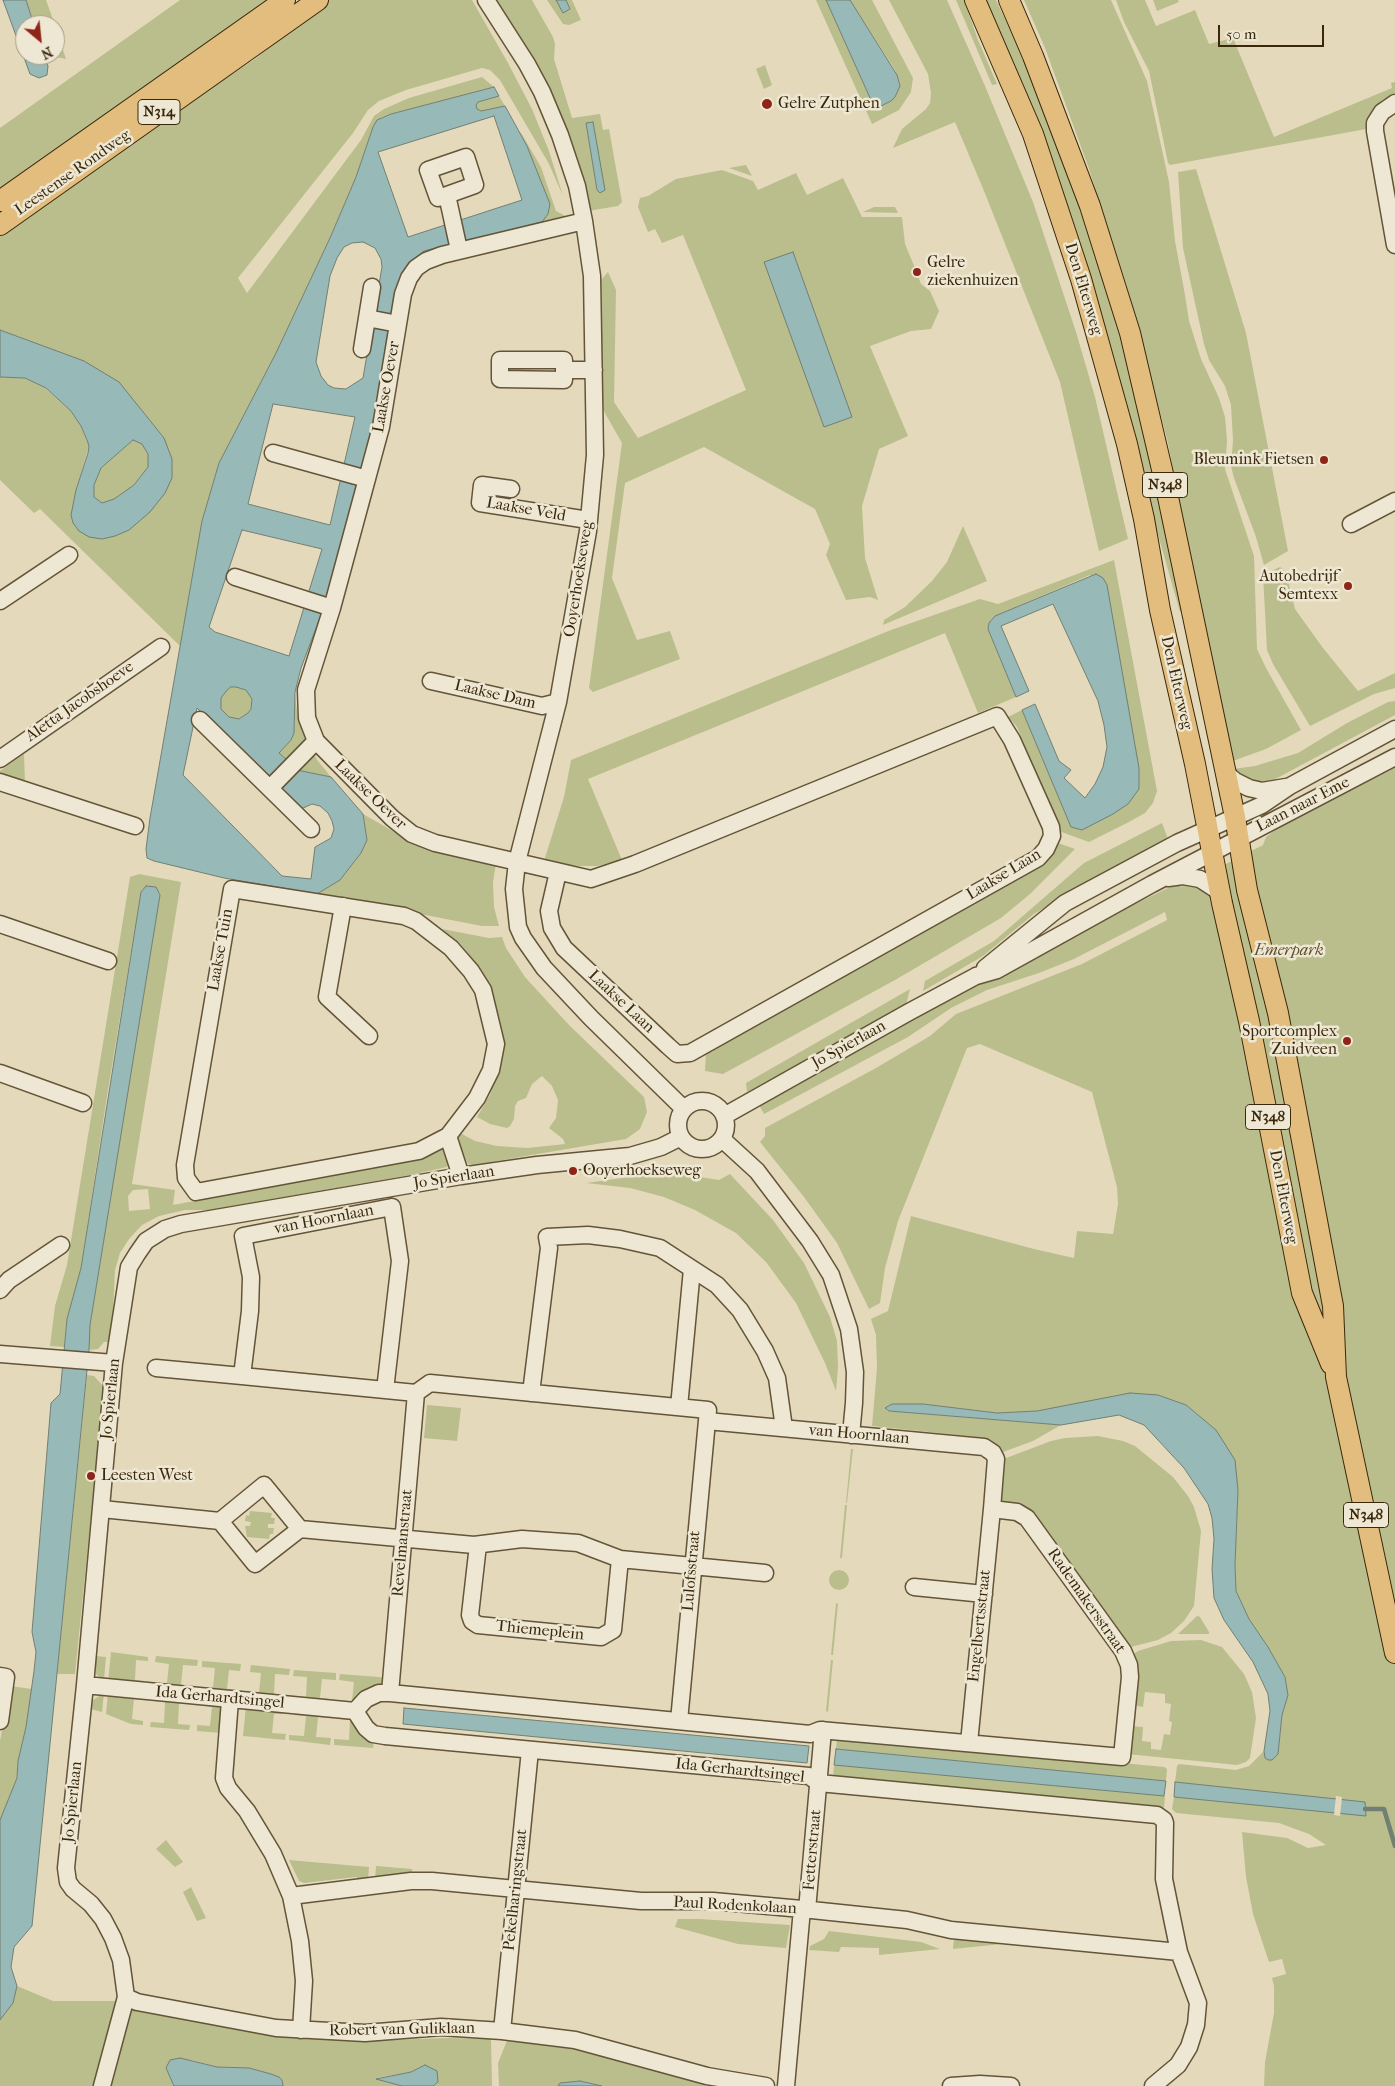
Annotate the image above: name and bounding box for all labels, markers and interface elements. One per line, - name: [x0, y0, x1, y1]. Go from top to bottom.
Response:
- north arrow: [15, 15, 65, 65]
- scale bar: [1220, 15, 1326, 47]
- text: 50 m: [1226, 25, 1256, 43]
- text: N: [38, 43, 55, 63]
- place label: Gelre Zutphen: [778, 94, 880, 114]
- marker: Gelre Zutphen: [760, 97, 774, 111]
- road number: N314: [138, 100, 180, 124]
- street label: Leestense Rondweg: [11, 126, 135, 220]
- street label: Den Elterweg: [1060, 241, 1106, 337]
- place label: Gelre ziekenhuizen: [927, 253, 1019, 291]
- marker: Gelre ziekenhuizen: [911, 266, 923, 278]
- street label: Laakse Oever: [369, 340, 405, 434]
- place label: Bleumink Fietsen: [1193, 450, 1314, 470]
- marker: Bleumink Fietsen: [1318, 454, 1330, 466]
- road number: N348: [1142, 472, 1188, 498]
- street label: Laakse Veld: [485, 494, 567, 526]
- street label: Ooyerhoekseweg: [560, 519, 598, 639]
- place label: Autobedrijf Semtexx: [1259, 567, 1338, 605]
- marker: Autobedrijf Semtexx: [1342, 580, 1354, 592]
- street label: Den Elterweg: [1156, 634, 1196, 732]
- street label: Aletta Jacobshoeve: [22, 658, 138, 746]
- street label: Laakse Dam: [452, 676, 538, 714]
- street label: Laakse Oever: [330, 756, 410, 834]
- street label: Laan naar Eme: [1253, 773, 1353, 837]
- street label: Laakse Laan: [963, 845, 1045, 905]
- street label: Laakse Tuin: [204, 907, 238, 993]
- park label: Emerpark: [1254, 941, 1324, 961]
- street label: Laakse Laan: [584, 966, 658, 1038]
- street label: Jo Spierlaan: [809, 1017, 889, 1073]
- place label: Sportcomplex Zuidveen: [1242, 1022, 1337, 1060]
- marker: Sportcomplex Zuidveen: [1341, 1035, 1353, 1047]
- road number: N348: [1246, 1104, 1290, 1130]
- street label: Den Elterweg: [1264, 1148, 1302, 1246]
- place label: Ooyerhoekseweg: [583, 1161, 701, 1181]
- street label: Jo Spierlaan: [412, 1162, 496, 1194]
- marker: Ooyerhoekseweg: [567, 1165, 579, 1177]
- street label: van Hoornlaan: [273, 1201, 375, 1239]
- street label: Jo Spierlaan: [97, 1357, 125, 1441]
- street label: van Hoornlaan: [808, 1421, 910, 1449]
- place label: Leesten West: [101, 1466, 193, 1486]
- marker: Leesten West: [85, 1470, 97, 1482]
- street label: Revelmanstraat: [389, 1488, 417, 1598]
- road number: N348: [1344, 1502, 1388, 1528]
- street label: Lulofsstraat: [679, 1530, 705, 1612]
- street label: Rademakersstraat: [1043, 1545, 1129, 1657]
- street label: Engelbertsstraat: [965, 1569, 995, 1683]
- street label: Thiemeplein: [495, 1617, 585, 1645]
- street label: Ida Gerhardtsingel: [155, 1683, 285, 1713]
- street label: Ida Gerhardtsingel: [675, 1755, 805, 1787]
- street label: Jo Spierlaan: [59, 1760, 87, 1844]
- street label: Fetterstraat: [800, 1809, 826, 1891]
- street label: Pekelharingstraat: [500, 1828, 532, 1952]
- street label: Paul Rodenkolaan: [673, 1893, 797, 1919]
- street label: Robert van Guliklaan: [329, 2019, 475, 2041]

